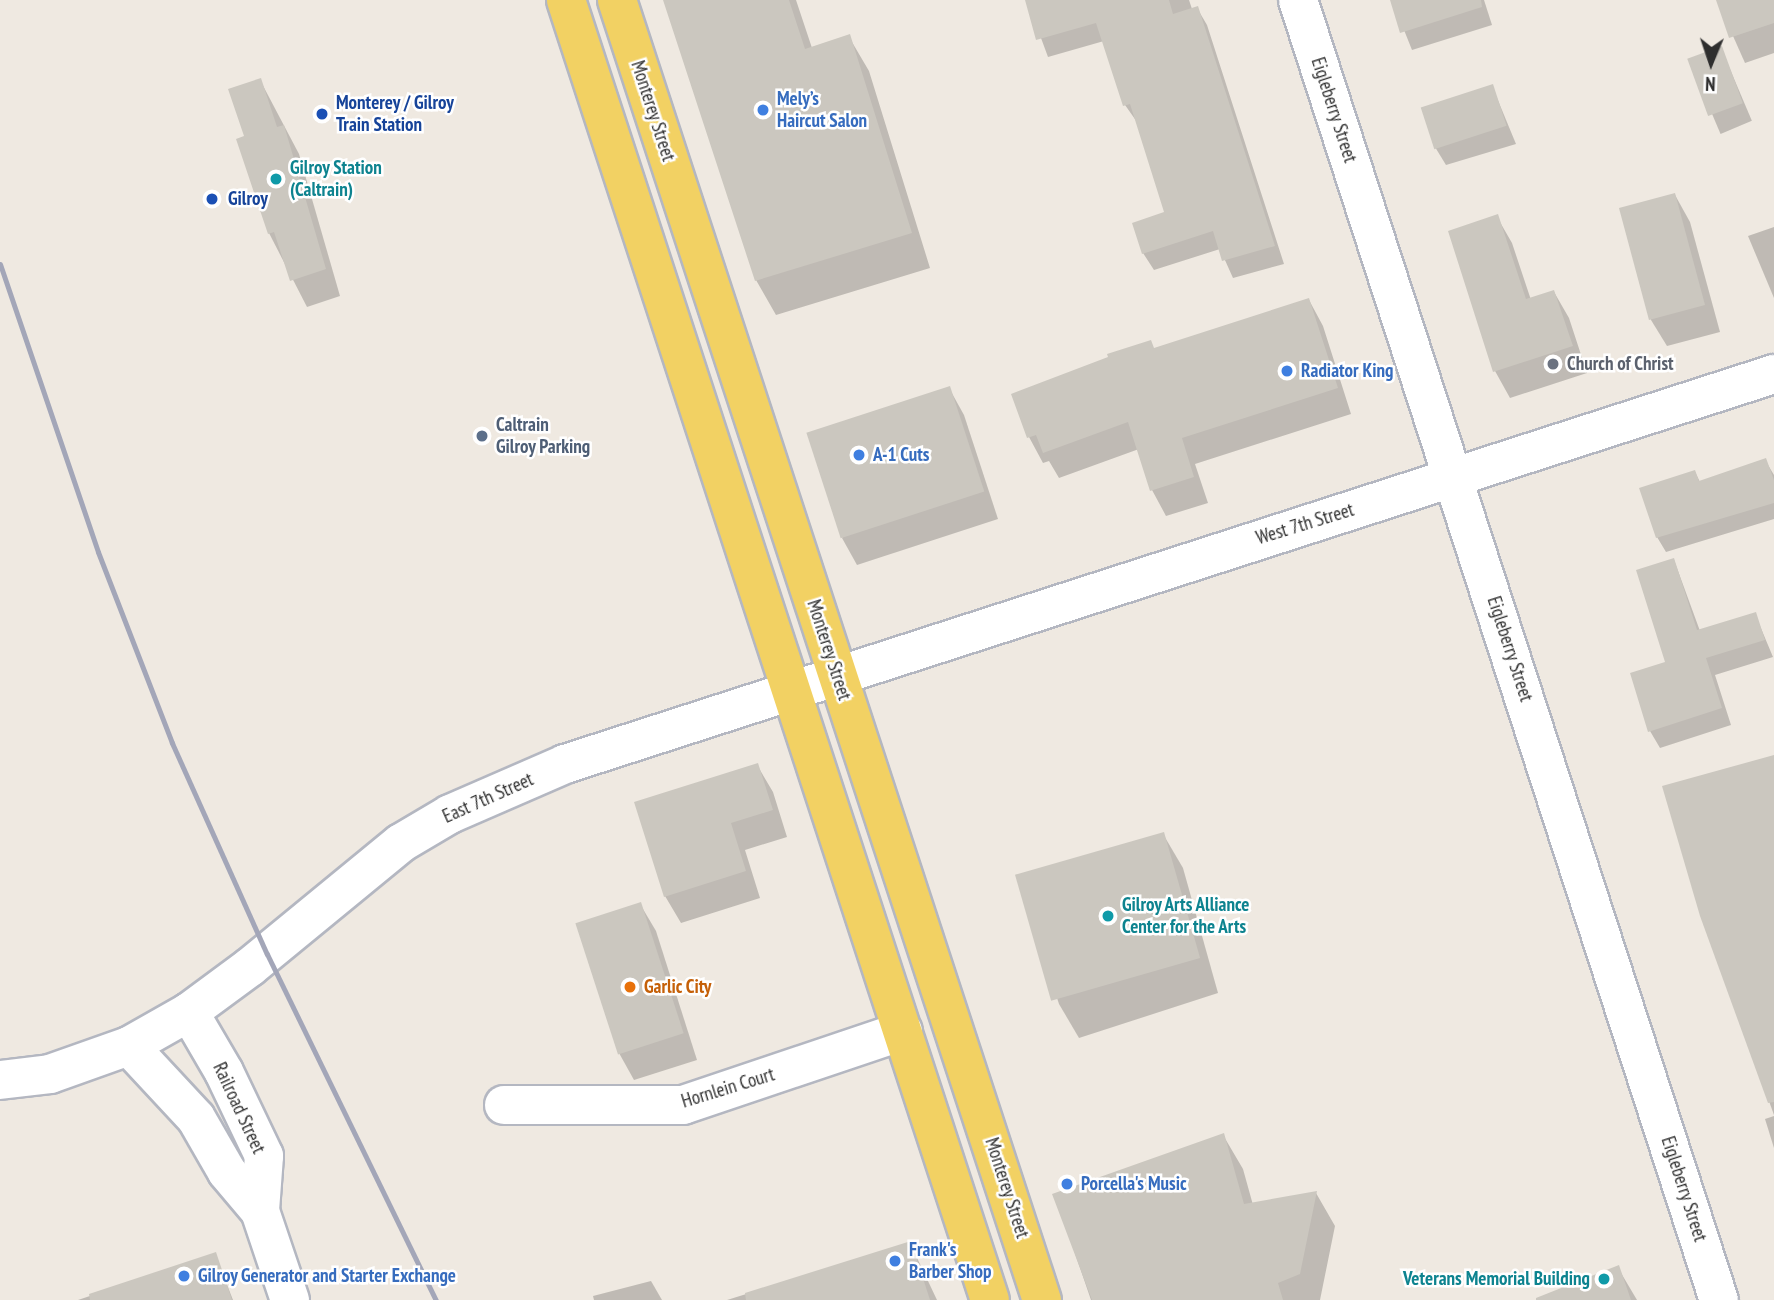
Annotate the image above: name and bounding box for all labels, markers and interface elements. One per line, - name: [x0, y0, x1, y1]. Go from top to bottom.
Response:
- north arrow: [1676, 28, 1746, 98]
- street label: Eigleberry Street: [1306, 54, 1362, 166]
- street label: Monterey Street: [626, 58, 680, 164]
- text: N: [1705, 72, 1716, 96]
- place label: Mely’s Haircut Salon: [777, 88, 867, 132]
- place label: Monterey / Gilroy Train Station: [336, 92, 455, 136]
- marker: Mely’s Haircut Salon: [755, 102, 771, 118]
- marker: Monterey / Gilroy Train Station: [314, 106, 330, 122]
- place label: Gilroy Station (Caltrain): [290, 157, 382, 201]
- marker: Gilroy Station (Caltrain): [268, 171, 284, 187]
- place label: Gilroy: [228, 188, 268, 210]
- marker: Gilroy: [202, 189, 222, 209]
- place label: Church of Christ: [1567, 353, 1674, 375]
- marker: Church of Christ: [1545, 356, 1561, 372]
- place label: Radiator King: [1301, 360, 1394, 382]
- marker: Radiator King: [1279, 363, 1295, 379]
- place label: Caltrain Gilroy Parking: [496, 414, 591, 458]
- marker: Caltrain Gilroy Parking: [474, 428, 490, 444]
- place label: A-1 Cuts: [873, 444, 930, 466]
- marker: A-1 Cuts: [851, 447, 867, 463]
- street label: West 7th Street: [1253, 498, 1357, 550]
- street label: Eigleberry Street: [1482, 593, 1538, 705]
- street label: Monterey Street: [802, 597, 856, 703]
- street label: East 7th Street: [439, 768, 537, 828]
- place label: Gilroy Arts Alliance Center for the Arts: [1122, 894, 1251, 938]
- marker: Gilroy Arts Alliance Center for the Arts: [1100, 908, 1116, 924]
- place label: Garlic City: [644, 976, 712, 998]
- marker: Garlic City: [622, 979, 638, 995]
- street label: Railroad Street: [208, 1059, 270, 1157]
- street label: Hornlein Court: [679, 1063, 777, 1113]
- street label: Eigleberry Street: [1656, 1133, 1712, 1245]
- street label: Monterey Street: [980, 1135, 1034, 1241]
- place label: Porcella's Music: [1081, 1173, 1187, 1195]
- marker: Porcella's Music: [1059, 1176, 1075, 1192]
- place label: Frank's Barber Shop: [909, 1239, 992, 1283]
- marker: Frank's Barber Shop: [887, 1253, 903, 1269]
- place label: Gilroy Generator and Starter Exchange: [198, 1265, 457, 1287]
- marker: Gilroy Generator and Starter Exchange: [176, 1268, 192, 1284]
- place label: Veterans Memorial Building: [1403, 1268, 1590, 1290]
- marker: Veterans Memorial Building: [1596, 1271, 1612, 1287]

